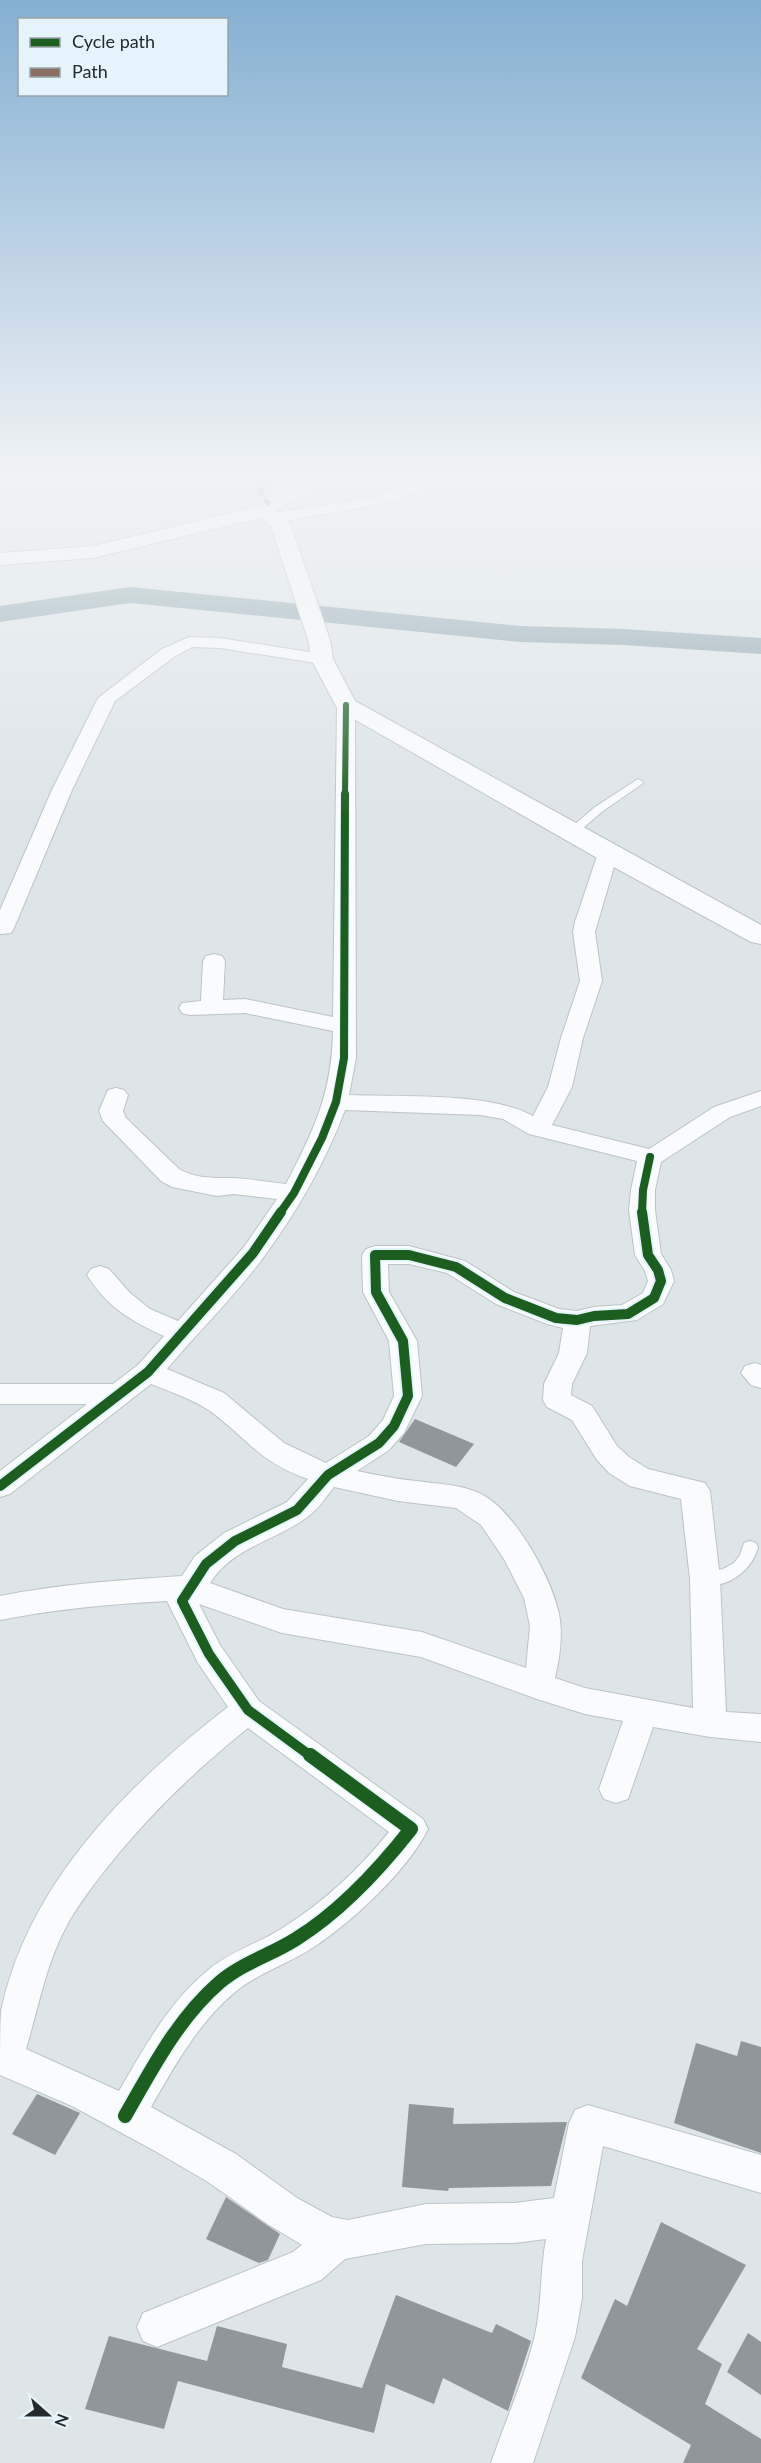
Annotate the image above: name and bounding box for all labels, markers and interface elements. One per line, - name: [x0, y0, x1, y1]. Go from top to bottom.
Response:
- legend: [18, 18, 228, 96]
- text: Cycle path: [72, 30, 155, 52]
- text: Path: [72, 60, 108, 82]
- north arrow: [18, 2385, 78, 2445]
- text: N: [51, 2411, 74, 2430]

